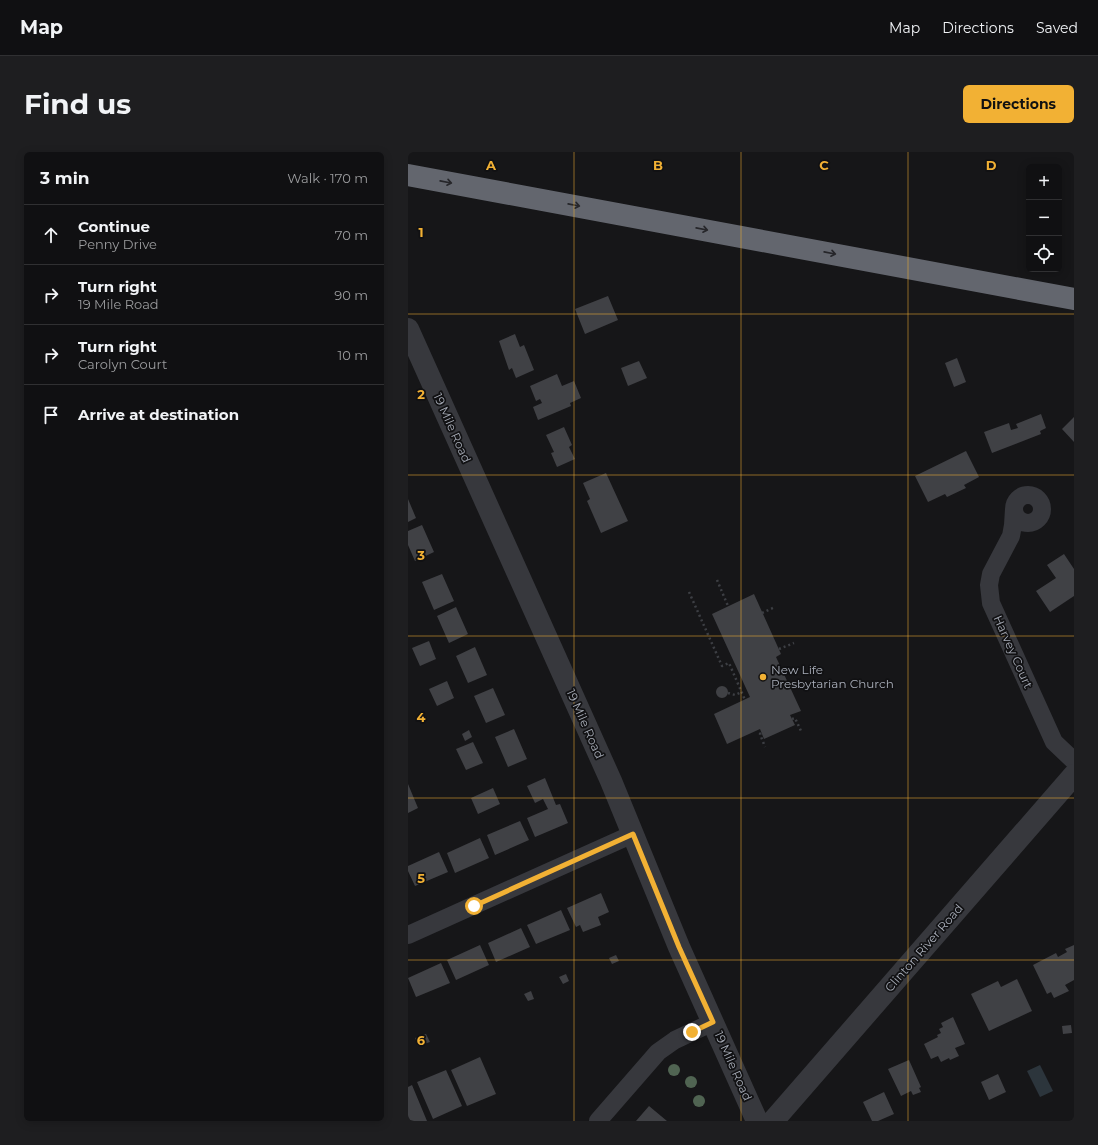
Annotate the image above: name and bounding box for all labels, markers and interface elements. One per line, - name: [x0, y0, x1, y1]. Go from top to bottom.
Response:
- text: Map: [20, 16, 63, 39]
- text: Map: [889, 19, 920, 37]
- text: Directions: [942, 19, 1014, 37]
- text: Saved: [1036, 19, 1078, 37]
- button: Directions: [963, 85, 1074, 123]
- text: Find us: [24, 87, 131, 121]
- text: A: [485, 157, 497, 173]
- text: B: [653, 157, 663, 173]
- text: C: [819, 157, 829, 173]
- text: D: [986, 157, 997, 173]
- map controls: [1026, 164, 1062, 272]
- button: +: [1026, 164, 1062, 200]
- text: 3 min: [40, 168, 90, 188]
- text: Walk · 170 m: [287, 170, 368, 186]
- one-way arrow: [440, 178, 453, 186]
- button: −: [1026, 200, 1062, 236]
- one-way arrow: [567, 202, 580, 210]
- text: Continue: [78, 217, 150, 236]
- icon: ahead: [40, 224, 62, 246]
- text: 1: [418, 224, 424, 240]
- one-way arrow: [695, 226, 708, 234]
- text: 70 m: [335, 227, 368, 243]
- text: Penny Drive: [78, 236, 157, 252]
- button: locate: [1026, 236, 1062, 272]
- one-way arrow: [823, 250, 836, 258]
- text: Turn right: [78, 277, 157, 296]
- icon: right: [40, 284, 62, 306]
- text: 90 m: [334, 287, 368, 303]
- text: 19 Mile Road: [78, 296, 159, 312]
- text: Turn right: [78, 337, 157, 356]
- icon: right: [40, 344, 62, 366]
- text: 10 m: [338, 347, 368, 363]
- text: Carolyn Court: [78, 356, 167, 372]
- text: 2: [417, 386, 425, 402]
- street label: 19 Mile Road: [430, 391, 474, 465]
- icon: arrive: [40, 404, 62, 426]
- text: Arrive at destination: [78, 405, 239, 424]
- text: 3: [416, 547, 425, 563]
- street label: Harvey Court: [991, 613, 1036, 691]
- place label: New Life Presbytarian Church: [771, 662, 894, 691]
- marker: New Life Presbytarian Church: [758, 672, 768, 682]
- street label: 19 Mile Road: [563, 687, 607, 761]
- text: 4: [417, 709, 426, 725]
- text: 5: [417, 870, 425, 886]
- route start: [465, 897, 483, 915]
- street label: Clinton River Road: [881, 901, 966, 995]
- route end: [683, 1023, 701, 1041]
- street label: 19 Mile Road: [711, 1029, 755, 1103]
- text: 6: [417, 1032, 426, 1048]

